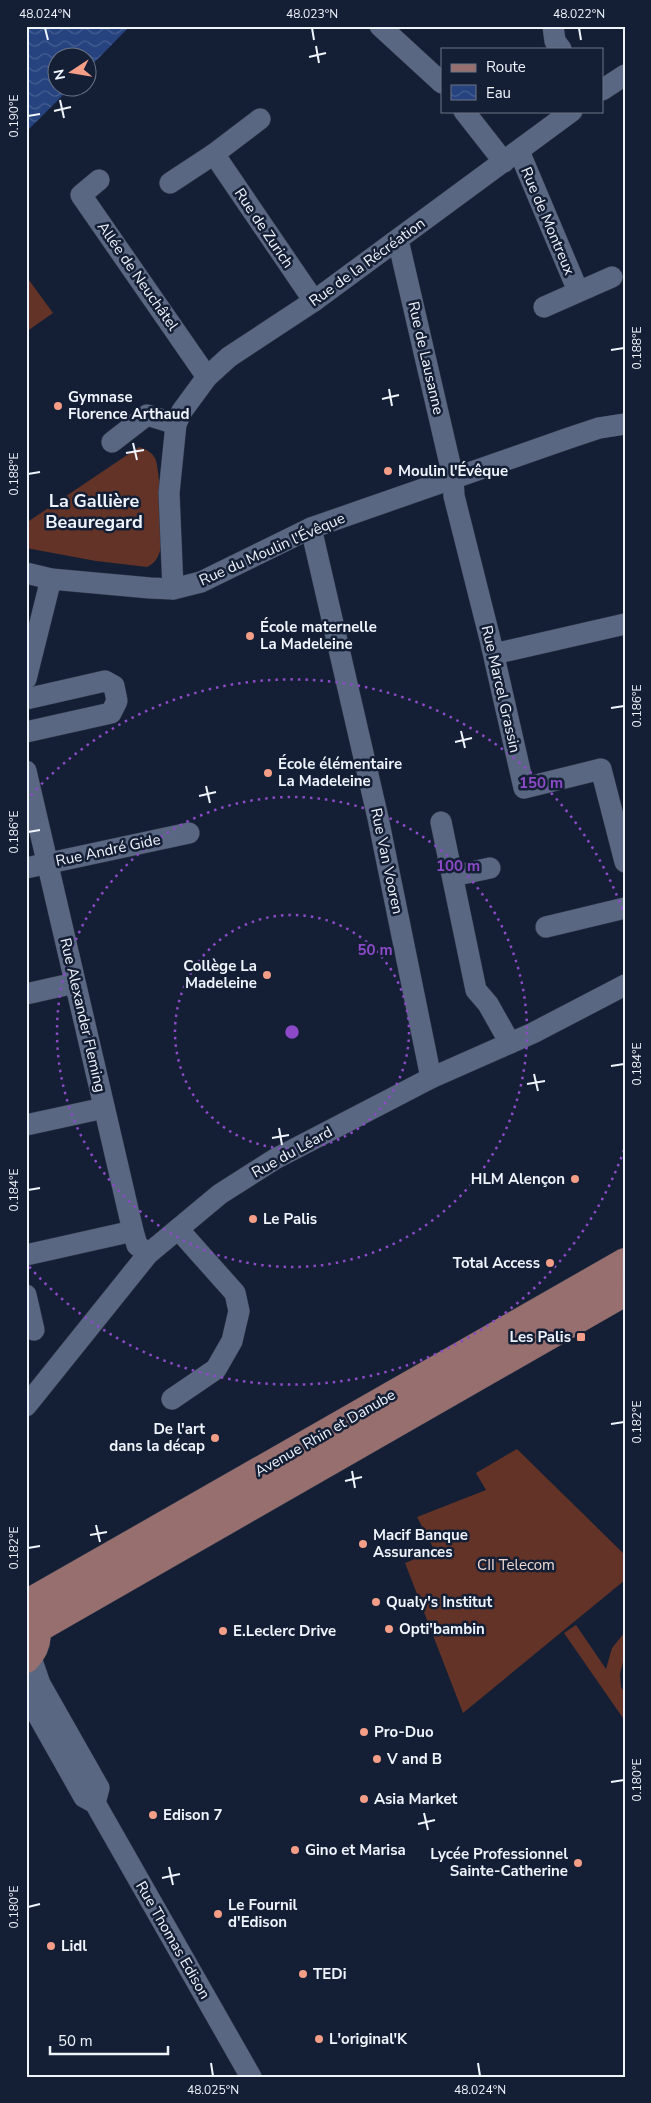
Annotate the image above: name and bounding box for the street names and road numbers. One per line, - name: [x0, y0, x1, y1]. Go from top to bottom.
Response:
- street label: Rue de Montreux: [516, 164, 580, 278]
- street label: Rue de Zurich: [230, 184, 298, 272]
- street label: Rue de la Récréation: [305, 213, 429, 311]
- street label: Allée de Neuchâtel: [93, 218, 183, 335]
- street label: Rue de Lausanne: [403, 299, 449, 417]
- street label: Rue du Moulin l'Évêque: [196, 508, 348, 590]
- street label: Rue Marcel Grassin: [477, 623, 525, 755]
- street label: Rue Van Vooren: [366, 806, 408, 916]
- street label: Rue André Gide: [54, 829, 162, 871]
- street label: Rue Alexander Fleming: [55, 936, 111, 1094]
- street label: Rue du Léard: [248, 1122, 336, 1182]
- street label: Avenue Rhin et Danube: [251, 1385, 399, 1481]
- street label: Rue Thomas Edison: [131, 1877, 215, 2003]

